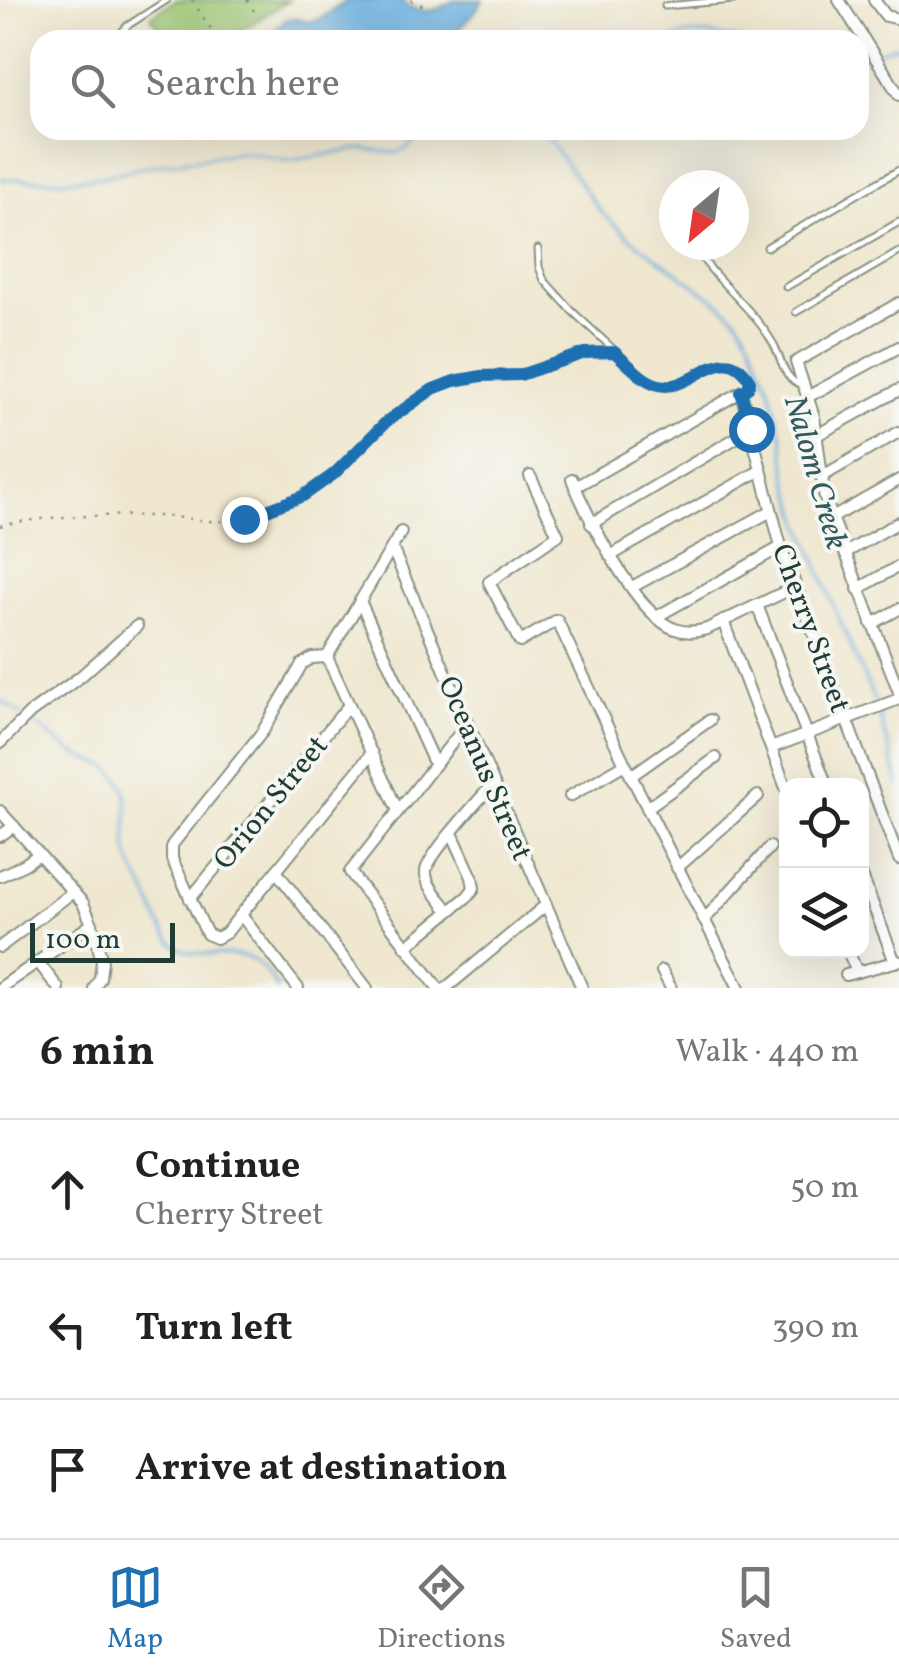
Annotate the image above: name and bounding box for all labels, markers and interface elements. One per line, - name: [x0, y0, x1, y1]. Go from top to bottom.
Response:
- search box: [30, 30, 869, 140]
- icon: search: [65, 58, 120, 113]
- text: Search here: [145, 59, 340, 112]
- north arrow: [659, 170, 749, 260]
- water label: Nalom Creek: [771, 391, 857, 555]
- route start: [729, 407, 775, 453]
- route end: [222, 497, 268, 543]
- street label: Cherry Street: [760, 538, 860, 719]
- street label: Oceanus Street: [426, 670, 542, 868]
- street label: Orion Street: [204, 727, 339, 879]
- map controls: [779, 778, 869, 958]
- button: locate: [779, 778, 869, 868]
- button: layers: [779, 868, 869, 958]
- scale bar: [30, 918, 175, 963]
- text: 100 m: [45, 921, 120, 960]
- text: 6 min: [40, 1024, 155, 1083]
- text: Walk · 440 m: [676, 1031, 859, 1075]
- text: Continue: [135, 1141, 300, 1194]
- icon: ahead: [40, 1162, 95, 1217]
- text: 50 m: [790, 1167, 859, 1211]
- text: Cherry Street: [135, 1194, 324, 1238]
- icon: left: [40, 1302, 95, 1357]
- text: Turn left: [135, 1303, 292, 1356]
- text: 390 m: [772, 1307, 859, 1351]
- icon: arrive: [40, 1442, 95, 1497]
- text: Arrive at destination: [135, 1443, 508, 1496]
- tab: Map: [107, 1560, 163, 1659]
- tab: Directions: [377, 1560, 506, 1659]
- tab: Saved: [720, 1560, 792, 1659]

